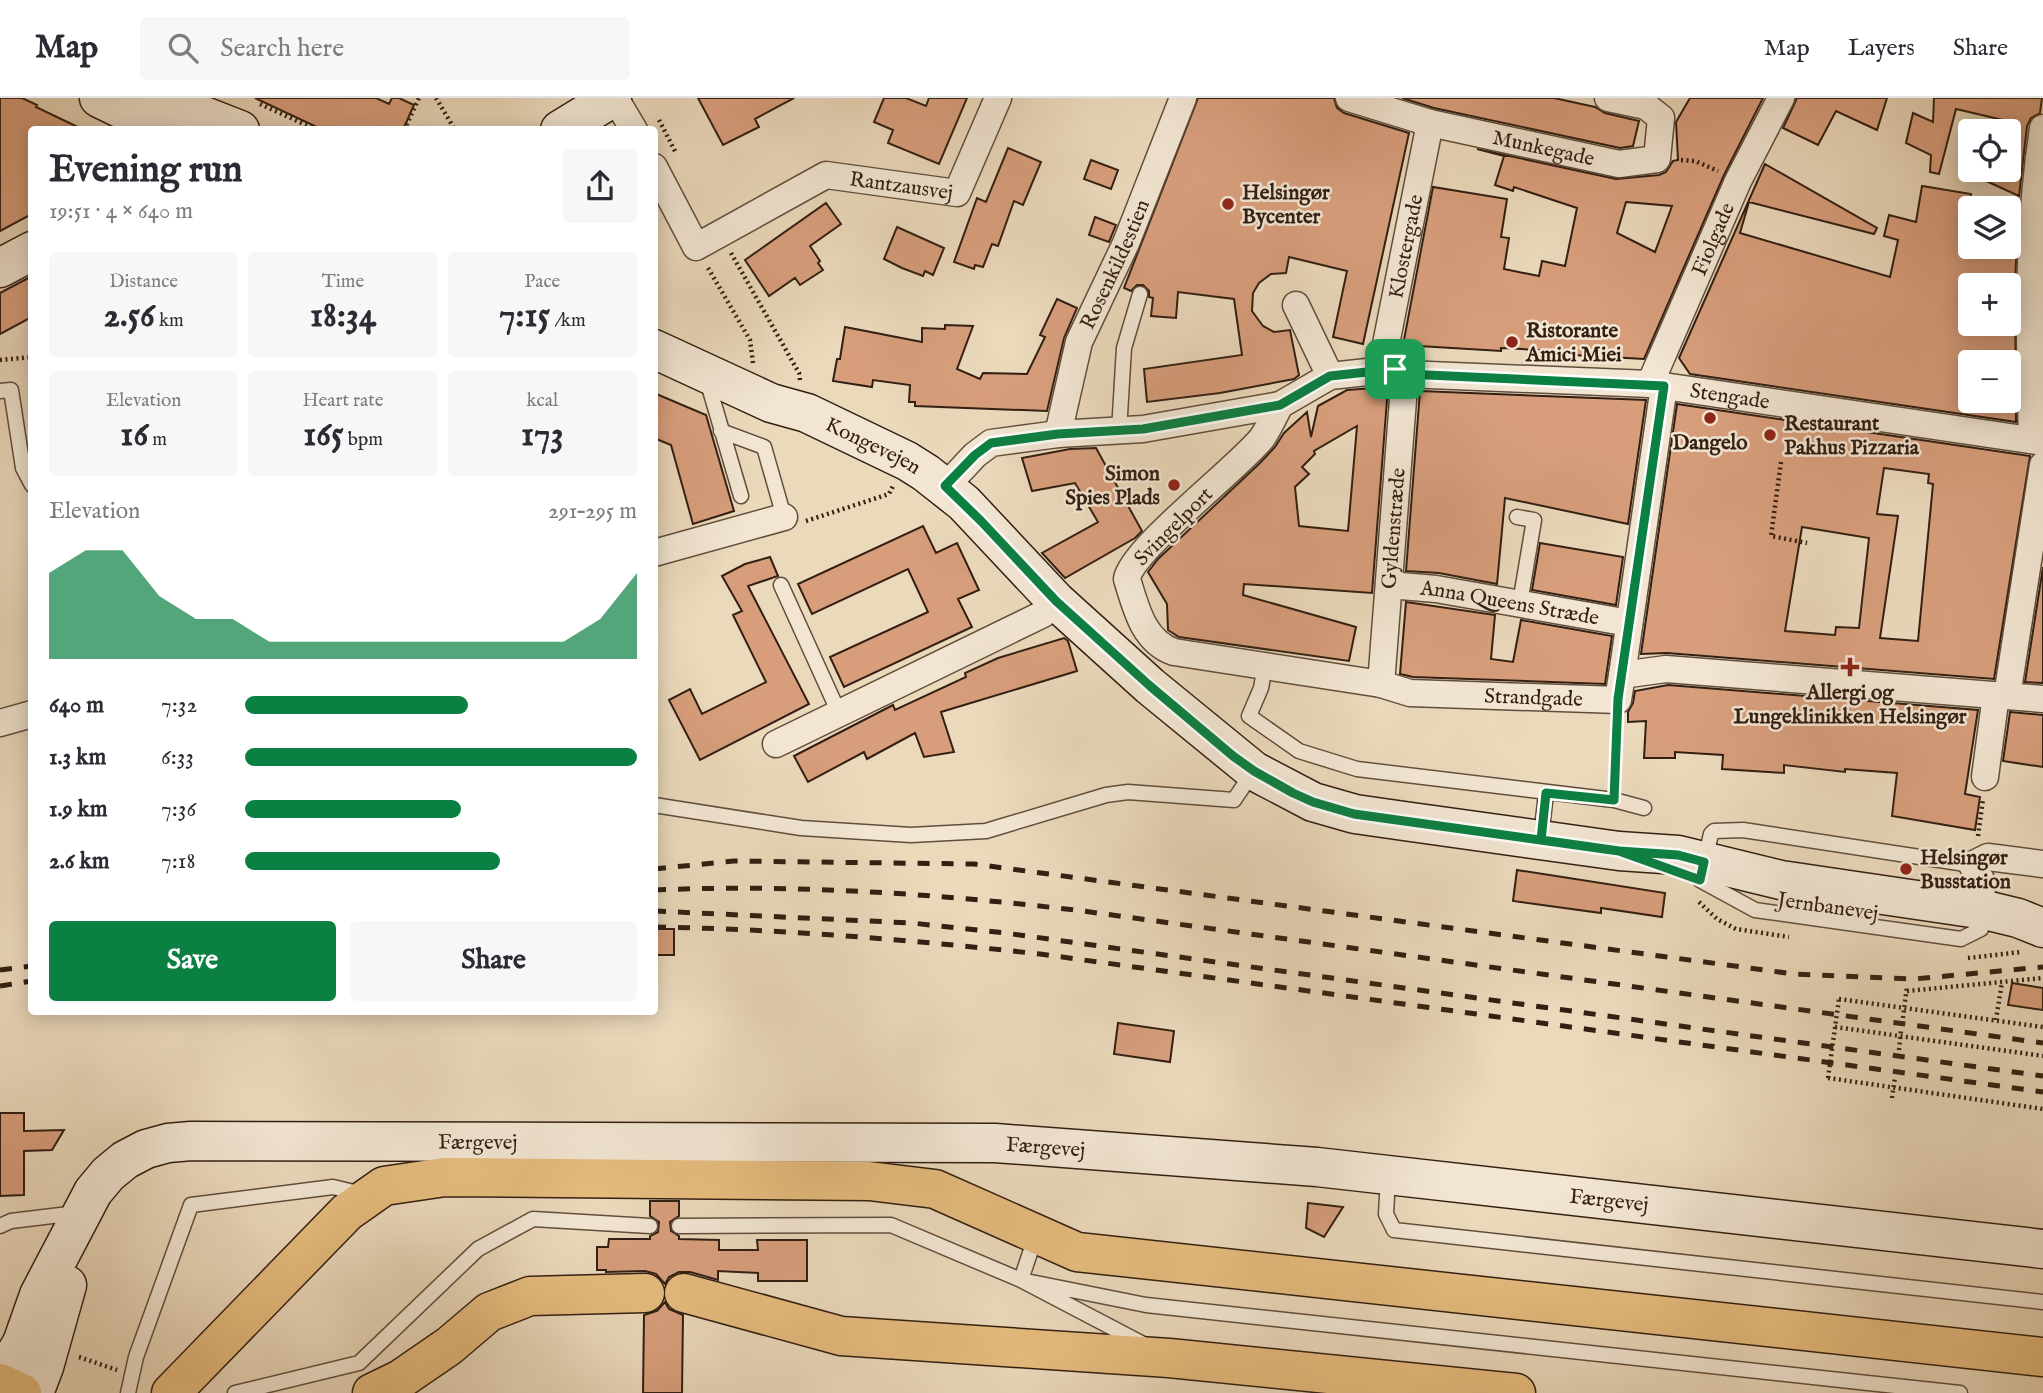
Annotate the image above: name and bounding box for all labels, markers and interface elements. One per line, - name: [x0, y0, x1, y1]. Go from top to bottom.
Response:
- search box: [140, 17, 630, 80]
- text: Map: [35, 27, 98, 69]
- icon: search: [164, 29, 202, 67]
- text: Search here: [220, 32, 344, 65]
- text: Map: [1764, 33, 1810, 64]
- text: Layers: [1848, 33, 1915, 64]
- text: Share: [1953, 33, 2008, 64]
- map controls: [1958, 119, 2021, 413]
- button: locate: [1958, 119, 2021, 182]
- street label: Munkegade: [1490, 125, 1597, 173]
- text: Evening run: [49, 147, 243, 195]
- button: share: [563, 149, 637, 223]
- street label: Rantzausvej: [848, 166, 955, 207]
- place label: Helsingør Bycenter: [1242, 180, 1330, 231]
- street label: Klostergade: [1383, 192, 1430, 301]
- street label: Rosenkildestien: [1075, 196, 1157, 334]
- marker: Helsingør Bycenter: [1220, 196, 1236, 212]
- button: layers: [1958, 196, 2021, 259]
- text: 19:51 · 4 × 640 m: [49, 197, 193, 226]
- street label: Fiolgade: [1686, 199, 1742, 280]
- text: Distance: [109, 270, 178, 294]
- text: Time: [322, 270, 364, 294]
- text: Pace: [524, 270, 560, 294]
- button: +: [1958, 273, 2021, 336]
- text: 2.56: [104, 294, 155, 339]
- text: 18:34: [310, 294, 376, 339]
- text: 7:15: [499, 294, 550, 339]
- text: km: [155, 309, 184, 333]
- text: /km: [550, 309, 586, 333]
- place label: Ristorante Amici Miei: [1525, 318, 1622, 369]
- marker: Ristorante Amici Miei: [1504, 334, 1520, 350]
- pin: [1365, 339, 1425, 399]
- icon: arrive: [1376, 350, 1414, 388]
- button: −: [1958, 350, 2021, 413]
- street label: Stengade: [1688, 378, 1772, 417]
- text: Elevation: [106, 389, 181, 413]
- text: Heart rate: [302, 389, 384, 413]
- text: kcal: [526, 389, 558, 413]
- marker: Dangelo: [1702, 410, 1718, 426]
- place label: Restaurant Pakhus Pizzaria: [1784, 411, 1920, 462]
- street label: Kongevejen: [820, 412, 926, 481]
- text: 16: [120, 413, 148, 458]
- text: 165: [303, 413, 344, 458]
- text: 173: [521, 413, 564, 458]
- marker: Restaurant Pakhus Pizzaria: [1762, 427, 1778, 443]
- text: m: [148, 428, 167, 452]
- text: bpm: [344, 428, 383, 452]
- place label: Dangelo: [1672, 430, 1748, 457]
- place label: Simon Spies Plads: [1065, 461, 1160, 512]
- street label: Gyldenstræde: [1376, 467, 1413, 590]
- marker: Simon Spies Plads: [1166, 477, 1182, 493]
- street label: Svingelport: [1129, 482, 1219, 572]
- text: Elevation: [49, 497, 140, 526]
- text: 291–295 m: [548, 497, 637, 526]
- street label: Anna Queens Stræde: [1418, 576, 1601, 633]
- marker: Allergi og Lungeklinikken Helsingør: [1840, 657, 1860, 677]
- place label: Allergi og Lungeklinikken Helsingør: [1734, 680, 1967, 731]
- street label: Strandgade: [1484, 684, 1584, 714]
- text: 640 m: [49, 691, 104, 720]
- text: 7:32: [161, 691, 197, 720]
- text: 1.3 km: [49, 743, 106, 772]
- text: 6:33: [161, 743, 194, 772]
- text: 1.9 km: [49, 795, 108, 824]
- text: 7:36: [161, 795, 196, 824]
- place label: Helsingør Busstation: [1920, 845, 2011, 896]
- text: 2.6 km: [49, 847, 110, 876]
- text: 7:18: [161, 847, 195, 876]
- marker: Helsingør Busstation: [1898, 861, 1914, 877]
- street label: Jernbanevej: [1774, 887, 1880, 928]
- button: Save: [49, 921, 336, 1001]
- button: Share: [350, 921, 637, 1001]
- street label: Færgevej: [438, 1130, 517, 1157]
- street label: Færgevej: [1005, 1132, 1086, 1165]
- street label: Færgevej: [1568, 1184, 1650, 1219]

